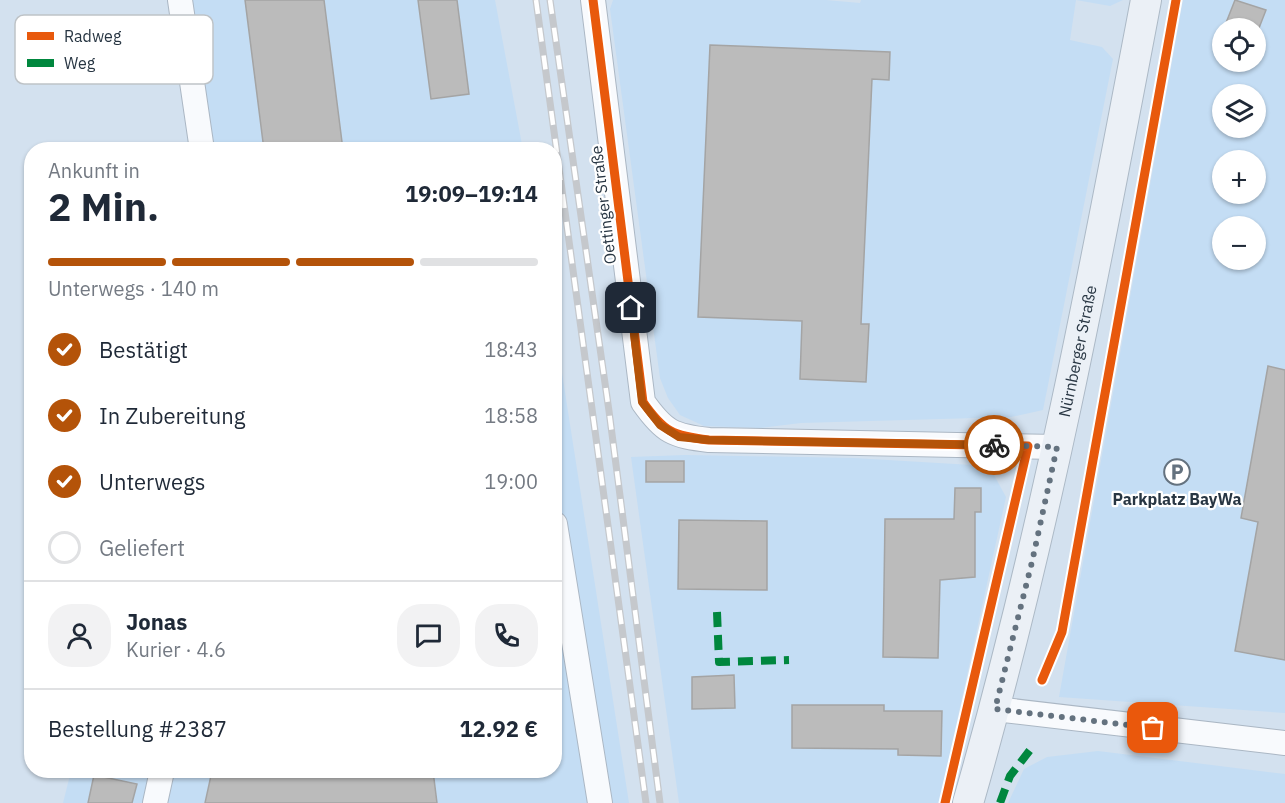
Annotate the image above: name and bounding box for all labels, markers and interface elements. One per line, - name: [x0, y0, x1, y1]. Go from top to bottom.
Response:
- legend: [15, 15, 213, 84]
- map controls: [1212, 18, 1266, 270]
- button: locate: [1212, 18, 1266, 72]
- text: Radweg: [64, 26, 122, 46]
- text: Weg: [64, 53, 96, 73]
- button: layers: [1212, 84, 1266, 138]
- street label: Oettinger Straße: [586, 144, 620, 265]
- button: +: [1212, 150, 1266, 204]
- text: Ankunft in: [48, 157, 140, 184]
- text: 19:09–19:14: [405, 179, 538, 208]
- text: 2 Min.: [48, 181, 159, 232]
- button: −: [1212, 216, 1266, 270]
- text: Unterwegs · 140 m: [48, 275, 219, 302]
- pin: [605, 282, 656, 333]
- street label: Nürnberger Straße: [1054, 283, 1101, 419]
- icon: home: [614, 291, 647, 324]
- icon: check: [48, 333, 81, 366]
- text: Bestätigt: [99, 335, 188, 364]
- text: 18:43: [484, 336, 538, 363]
- icon: check: [48, 399, 81, 432]
- text: In Zubereitung: [99, 401, 245, 430]
- text: 18:58: [484, 402, 538, 429]
- courier: [964, 415, 1024, 475]
- icon: bike: [978, 429, 1011, 462]
- parking icon: Parkplatz BayWa: [1162, 457, 1192, 487]
- icon: check: [48, 465, 81, 498]
- text: Unterwegs: [99, 467, 206, 496]
- text: 19:00: [484, 468, 538, 495]
- place label: Parkplatz BayWa: [1112, 489, 1242, 509]
- text: Geliefert: [99, 533, 185, 562]
- button: person: [48, 604, 111, 667]
- button: chat: [397, 604, 460, 667]
- button: phone: [475, 604, 538, 667]
- text: Jonas: [126, 607, 187, 636]
- text: Kurier · 4.6: [126, 636, 226, 663]
- pin: [1127, 702, 1178, 753]
- icon: bag: [1136, 711, 1169, 744]
- text: Bestellung #2387: [48, 714, 227, 743]
- text: 12.92 €: [459, 714, 538, 743]

